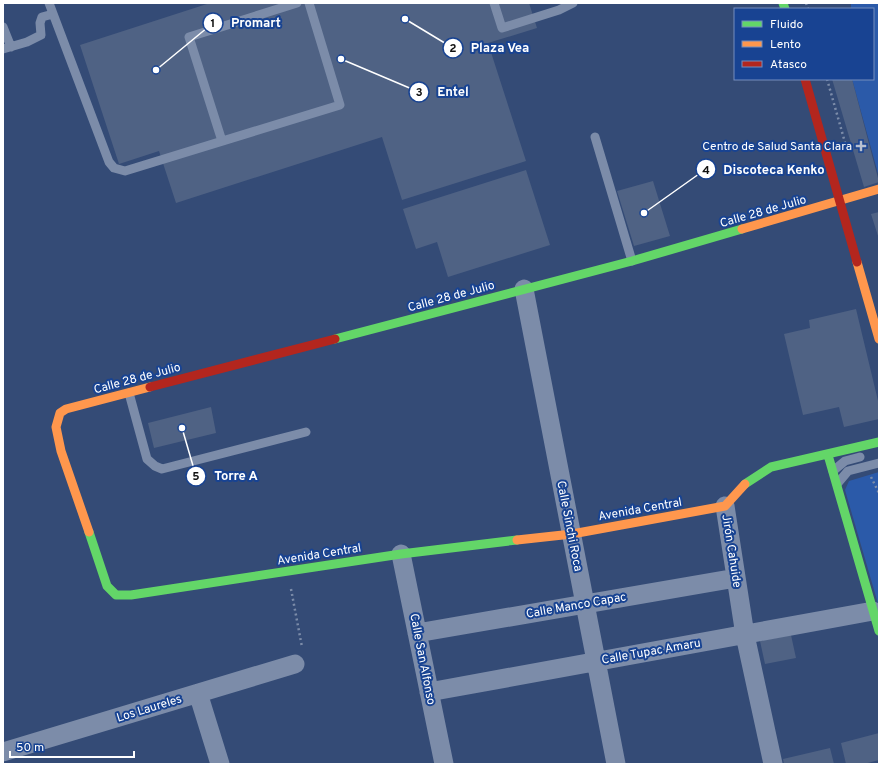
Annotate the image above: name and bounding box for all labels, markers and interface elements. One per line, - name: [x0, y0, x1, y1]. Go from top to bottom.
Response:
- legend: [734, 8, 874, 80]
- callout: Promart: [203, 10, 289, 35]
- text: 1: [211, 16, 215, 32]
- text: Promart: [231, 16, 281, 32]
- text: Fluido: [770, 17, 803, 33]
- callout: Plaza Vea: [443, 35, 538, 60]
- text: Lento: [770, 37, 801, 53]
- text: 2: [449, 41, 457, 57]
- text: Plaza Vea: [471, 41, 529, 57]
- text: Atasco: [770, 57, 807, 73]
- callout: Entel: [409, 79, 477, 104]
- text: 3: [415, 85, 423, 101]
- text: Entel: [437, 85, 469, 101]
- place label: Centro de Salud Santa Clara: [702, 139, 852, 155]
- marker: Centro de Salud Santa Clara: [855, 140, 867, 152]
- callout: Discoteca Kenko: [696, 157, 833, 182]
- text: 4: [702, 163, 710, 179]
- text: Discoteca Kenko: [723, 163, 825, 179]
- street label: Calle 28 de Julio: [718, 192, 809, 232]
- street label: Calle 28 de Julio: [406, 278, 497, 316]
- street label: Calle 28 de Julio: [92, 360, 183, 398]
- callout: Torre A: [186, 463, 266, 488]
- text: 5: [192, 469, 200, 485]
- text: Torre A: [214, 469, 258, 485]
- street label: Calle Sinchi Roca: [552, 479, 586, 573]
- street label: Avenida Central: [597, 495, 683, 525]
- street label: Jirón Cahuide: [717, 513, 745, 589]
- street label: Avenida Central: [276, 540, 362, 570]
- street label: Calle Manco Capac: [525, 589, 628, 623]
- street label: Calle San Alfonso: [405, 612, 439, 707]
- street label: Calle Tupac Amaru: [600, 635, 702, 669]
- street label: Los Laureles: [115, 691, 184, 726]
- scale bar: [10, 733, 134, 759]
- text: 50 m: [16, 740, 44, 756]

